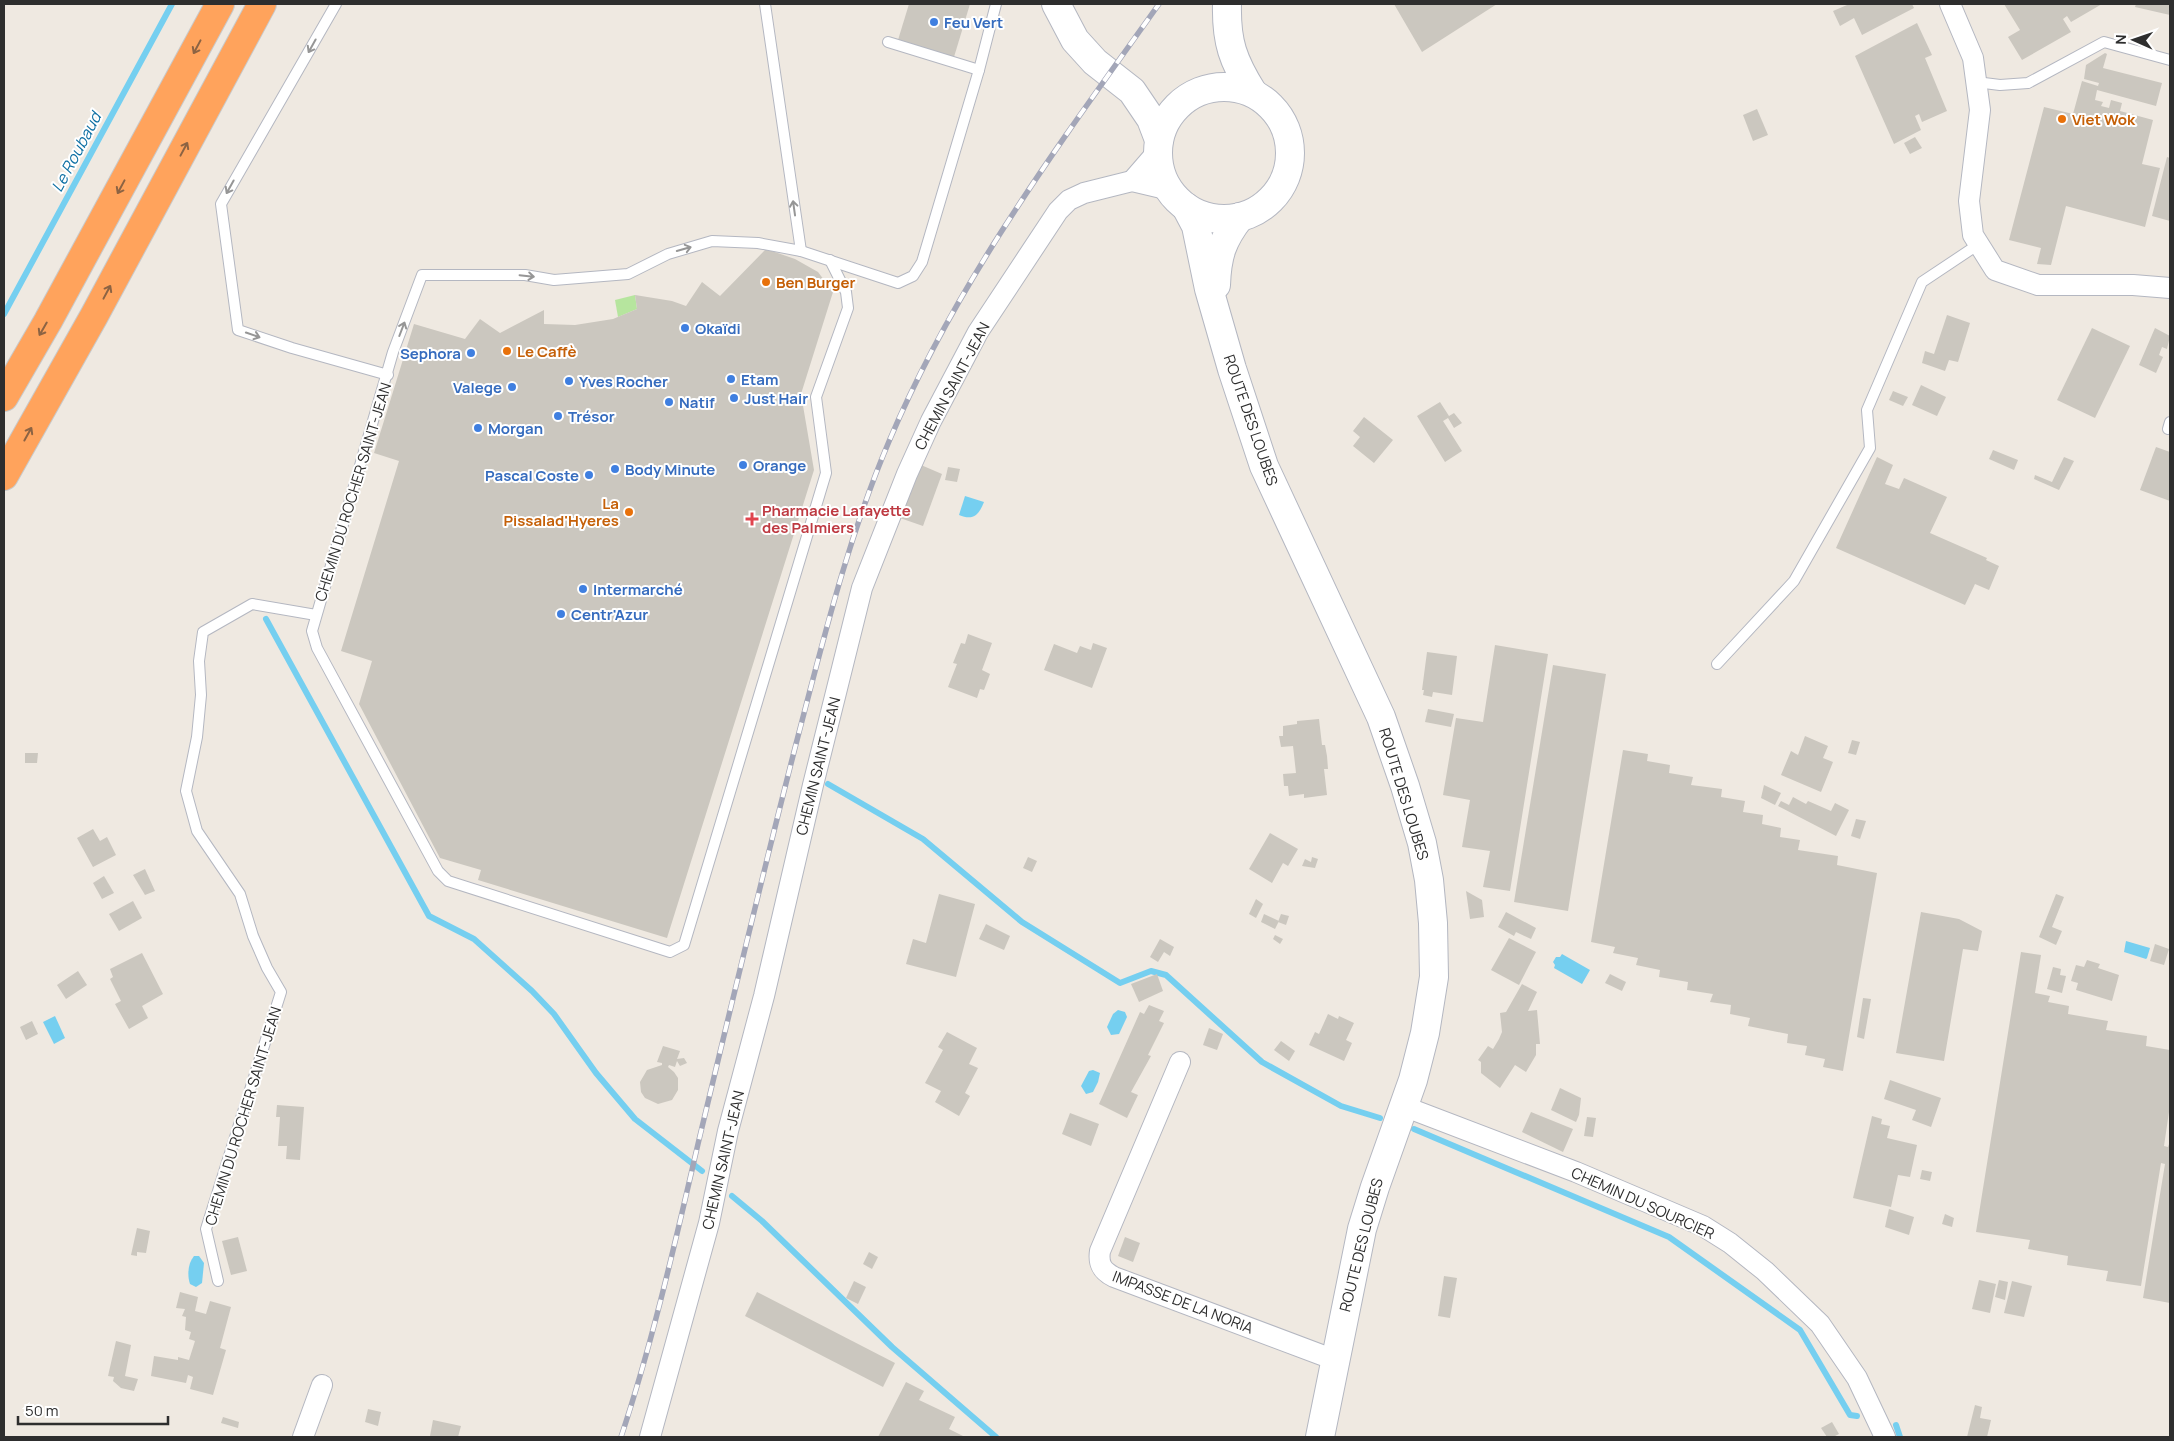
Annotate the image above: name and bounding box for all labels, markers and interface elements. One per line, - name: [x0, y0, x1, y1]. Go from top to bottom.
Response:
- place label: Feu Vert: [944, 12, 1003, 33]
- north arrow: [2109, 15, 2159, 65]
- marker: Feu Vert: [928, 16, 940, 28]
- text: N: [2111, 34, 2130, 45]
- one-way arrow: [192, 39, 202, 54]
- one-way arrow: [307, 39, 317, 54]
- water label: Le Roubaud: [46, 106, 107, 196]
- place label: Viet Wok: [2072, 109, 2136, 130]
- marker: Viet Wok: [2056, 113, 2068, 125]
- one-way arrow: [179, 141, 189, 156]
- one-way arrow: [116, 179, 126, 194]
- one-way arrow: [225, 179, 235, 194]
- one-way arrow: [789, 201, 799, 217]
- one-way arrow: [675, 244, 691, 254]
- one-way arrow: [519, 271, 535, 281]
- place label: Ben Burger: [776, 272, 855, 293]
- marker: Ben Burger: [760, 276, 772, 288]
- one-way arrow: [102, 284, 112, 299]
- place label: Okaïdi: [695, 318, 741, 339]
- street label: CHEMIN SAINT-JEAN: [909, 318, 995, 454]
- one-way arrow: [38, 322, 48, 337]
- one-way arrow: [398, 322, 407, 337]
- marker: Okaïdi: [679, 322, 691, 334]
- one-way arrow: [245, 331, 261, 340]
- place label: Le Caffè: [517, 341, 577, 362]
- place label: Sephora: [400, 343, 461, 364]
- marker: Le Caffè: [501, 345, 513, 357]
- marker: Sephora: [465, 347, 477, 359]
- street label: ROUTE DES LOUBES: [1219, 352, 1283, 488]
- place label: Etam: [741, 369, 778, 390]
- place label: Yves Rocher: [579, 371, 668, 392]
- marker: Etam: [725, 373, 737, 385]
- marker: Yves Rocher: [563, 375, 575, 387]
- place label: Valege: [453, 377, 502, 398]
- street label: CHEMIN DU ROCHER SAINT-JEAN: [310, 380, 396, 604]
- marker: Valege: [506, 381, 518, 393]
- place label: Just Hair: [744, 388, 808, 409]
- place label: Natif: [679, 392, 715, 413]
- marker: Just Hair: [728, 392, 740, 404]
- marker: Natif: [663, 396, 675, 408]
- place label: Trésor: [568, 406, 615, 427]
- marker: Trésor: [552, 410, 564, 422]
- place label: Morgan: [488, 418, 543, 439]
- marker: Morgan: [472, 422, 484, 434]
- one-way arrow: [23, 427, 33, 441]
- place label: Orange: [753, 455, 806, 476]
- place label: Body Minute: [625, 459, 715, 480]
- marker: Orange: [737, 459, 749, 471]
- marker: Body Minute: [609, 463, 621, 475]
- place label: Pascal Coste: [485, 465, 579, 486]
- marker: Pascal Coste: [583, 469, 595, 481]
- place label: La Pissalad'Hyeres: [503, 493, 619, 531]
- place label: Pharmacie Lafayette des Palmiers: [762, 500, 911, 538]
- marker: La Pissalad'Hyeres: [623, 506, 635, 518]
- marker: Pharmacie Lafayette des Palmiers: [746, 513, 758, 525]
- place label: Intermarché: [593, 579, 683, 600]
- marker: Intermarché: [577, 583, 589, 595]
- place label: Centr'Azur: [571, 604, 648, 625]
- marker: Centr'Azur: [555, 608, 567, 620]
- street label: CHEMIN SAINT-JEAN: [791, 695, 845, 837]
- street label: ROUTE DES LOUBES: [1374, 725, 1434, 863]
- street label: CHEMIN DU ROCHER SAINT-JEAN: [200, 1004, 286, 1228]
- street label: CHEMIN SAINT-JEAN: [697, 1088, 749, 1232]
- street label: CHEMIN DU SOURCIER: [1568, 1162, 1718, 1244]
- street label: ROUTE DES LOUBES: [1334, 1176, 1388, 1314]
- street label: IMPASSE DE LA NORIA: [1110, 1265, 1257, 1339]
- scale bar: [18, 1394, 168, 1426]
- text: 50 m: [25, 1400, 59, 1421]

